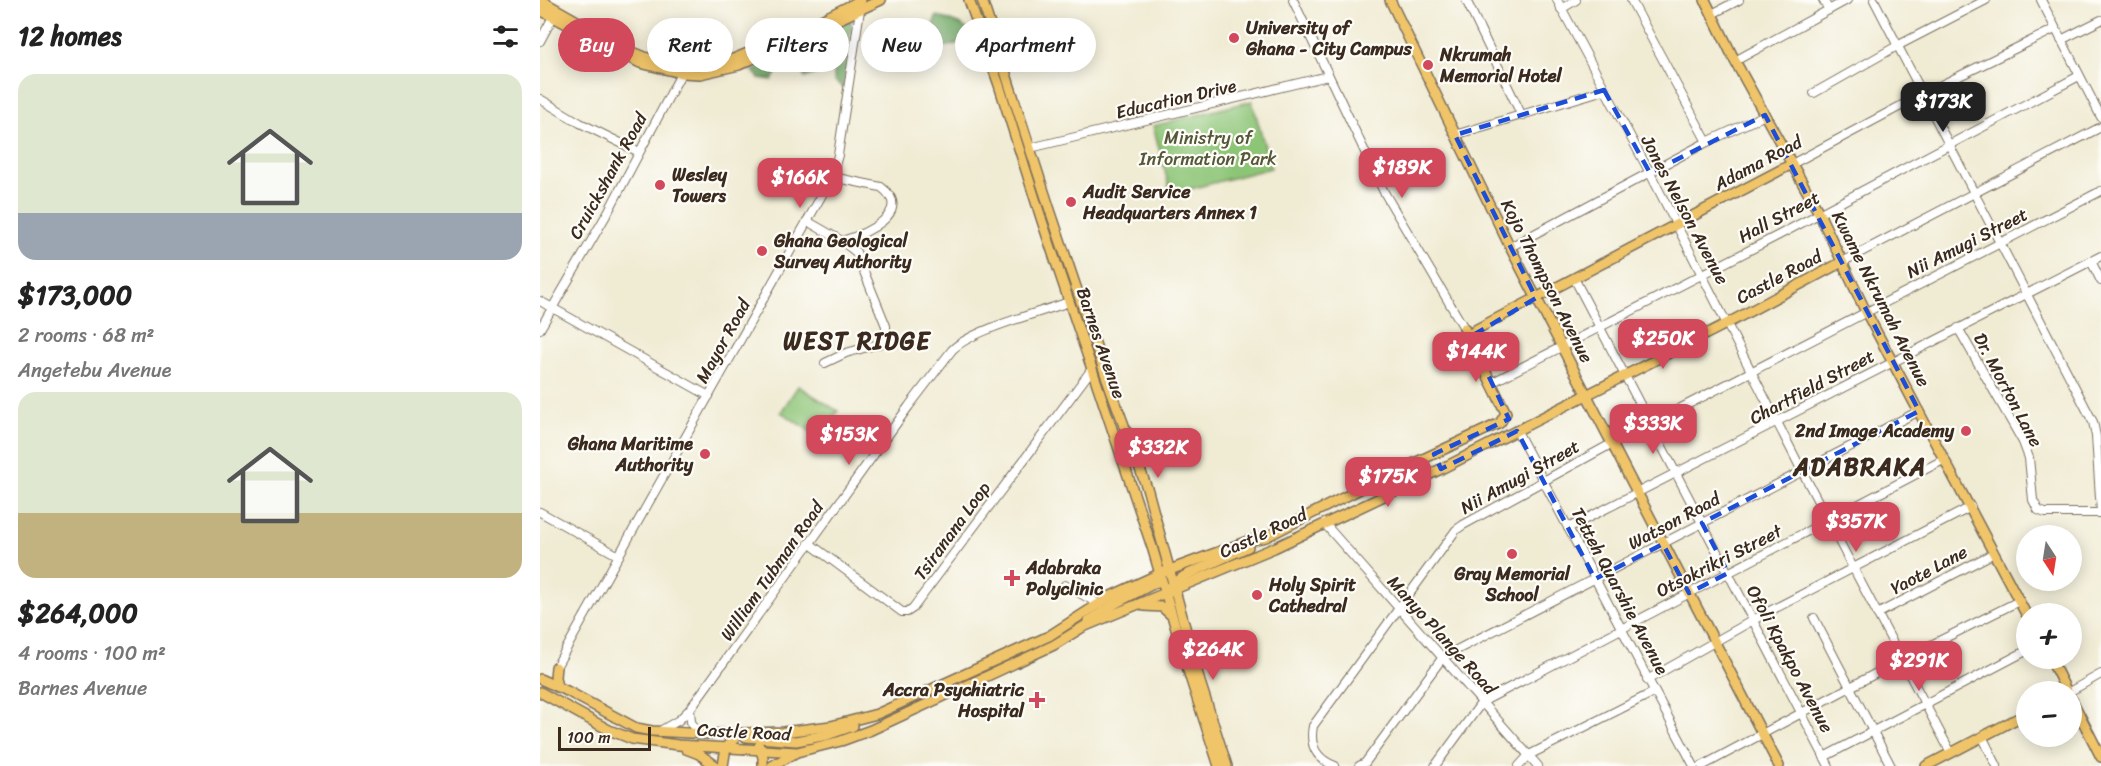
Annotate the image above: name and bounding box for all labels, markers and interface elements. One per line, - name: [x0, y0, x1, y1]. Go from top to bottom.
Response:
- place label: University of Ghana - City Campus: [1245, 12, 1412, 65]
- text: 12 homes: [18, 13, 122, 59]
- chip: Buy: [558, 18, 635, 72]
- chip: Rent: [647, 18, 733, 72]
- chip: Filters: [745, 18, 849, 72]
- chip: New: [861, 18, 943, 72]
- chip: Apartment: [955, 18, 1096, 72]
- icon: filters: [489, 20, 522, 53]
- marker: University of Ghana - City Campus: [1227, 31, 1241, 45]
- place label: Nkrumah Memorial Hotel: [1439, 39, 1563, 92]
- marker: Nkrumah Memorial Hotel: [1421, 58, 1435, 72]
- street label: Education Drive: [1112, 69, 1240, 128]
- pin: $173K: [1901, 82, 1985, 133]
- text: $173K: [1915, 84, 1971, 119]
- street label: Cruickshank Road: [560, 105, 657, 245]
- icon: home: [216, 113, 324, 221]
- park label: Ministry of Information Park: [1138, 122, 1277, 175]
- street label: Adama Road: [1707, 126, 1809, 200]
- street label: Jones Nelson Avenue: [1631, 128, 1738, 291]
- pin: $189K: [1360, 148, 1444, 199]
- text: $189K: [1373, 150, 1431, 185]
- pin: $166K: [758, 158, 842, 209]
- place label: Wesley Towers: [672, 159, 728, 212]
- text: $166K: [772, 160, 828, 195]
- place label: Audit Service Headquarters Annex 1: [1082, 176, 1257, 229]
- marker: Wesley Towers: [653, 178, 667, 192]
- street label: Hall Street: [1732, 182, 1826, 252]
- street label: Kojo Thompson Avenue: [1492, 193, 1602, 369]
- marker: Audit Service Headquarters Annex 1: [1064, 195, 1078, 209]
- street label: Nii Amugi Street: [1901, 199, 2034, 287]
- street label: Kwame Nkrumah Avenue: [1823, 205, 1939, 393]
- place label: Ghana Geological Survey Authority: [773, 225, 912, 278]
- street label: Castle Road: [1730, 240, 1829, 313]
- marker: Ghana Geological Survey Authority: [755, 244, 769, 258]
- text: $173,000: [18, 272, 132, 318]
- street label: Barnes Avenue: [1067, 283, 1135, 403]
- street label: Mayor Road: [687, 291, 760, 389]
- text: 2 rooms · 68 m²: [18, 318, 154, 353]
- pin: $250K: [1621, 319, 1705, 370]
- district label: WEST RIDGE: [783, 320, 931, 362]
- text: $250K: [1632, 321, 1694, 356]
- street label: Dr. Morton Lane: [1964, 327, 2052, 453]
- pin: $144K: [1434, 332, 1518, 383]
- text: $144K: [1446, 334, 1506, 369]
- street label: Chartfield Street: [1743, 340, 1881, 434]
- text: Angetebu Avenue: [18, 353, 171, 388]
- pin: $333K: [1611, 404, 1695, 455]
- text: $333K: [1624, 406, 1682, 441]
- pin: $153K: [807, 415, 891, 466]
- place label: 2nd Image Academy: [1794, 415, 1955, 447]
- text: $153K: [820, 417, 878, 452]
- marker: 2nd Image Academy: [1959, 424, 1973, 438]
- place label: Ghana Maritime Authority: [567, 428, 694, 481]
- pin: $332K: [1116, 428, 1200, 479]
- text: $332K: [1128, 430, 1188, 465]
- icon: home: [216, 431, 324, 539]
- street label: Nii Amugi Street: [1454, 431, 1586, 523]
- district label: ADABRAKA: [1792, 446, 1927, 488]
- marker: Ghana Maritime Authority: [698, 447, 712, 461]
- pin: $175K: [1346, 457, 1430, 508]
- text: $175K: [1359, 459, 1417, 494]
- street label: Tsiranana Loop: [905, 474, 999, 587]
- street label: Watson Road: [1622, 482, 1727, 559]
- street label: William Tubman Road: [712, 493, 833, 648]
- street label: Castle Road: [1214, 498, 1314, 567]
- street label: Tetteh Quarshie Avenue: [1562, 501, 1678, 681]
- pin: $357K: [1814, 502, 1898, 553]
- text: $357K: [1826, 504, 1886, 539]
- street label: Otsokrikri Street: [1650, 515, 1788, 607]
- north arrow: [2016, 525, 2082, 591]
- map controls: [2016, 525, 2082, 747]
- street label: Yaote Lane: [1885, 536, 1973, 604]
- marker: Gray Memorial School: [1505, 547, 1519, 561]
- place label: Adabraka Polyclinic: [1025, 552, 1104, 605]
- place label: Gray Memorial School: [1453, 558, 1571, 611]
- street label: Manyo Plange Road: [1379, 568, 1506, 704]
- marker: Adabraka Polyclinic: [1003, 569, 1021, 587]
- place label: Holy Spirit Cathedral: [1268, 569, 1356, 622]
- street label: Ofoli Kpakpo Avenue: [1737, 579, 1843, 739]
- marker: Holy Spirit Cathedral: [1250, 588, 1264, 602]
- text: $264,000: [18, 590, 138, 636]
- button: +: [2016, 603, 2082, 669]
- pin: $264K: [1171, 630, 1255, 681]
- text: $264K: [1182, 632, 1244, 667]
- text: 4 rooms · 100 m²: [18, 636, 166, 671]
- pin: $291K: [1877, 641, 1961, 692]
- text: $291K: [1890, 643, 1948, 678]
- text: Barnes Avenue: [18, 671, 147, 706]
- place label: Accra Psychiatric Hospital: [882, 674, 1025, 727]
- button: −: [2016, 681, 2082, 747]
- marker: Accra Psychiatric Hospital: [1028, 691, 1046, 709]
- street label: Castle Road: [696, 714, 793, 751]
- text: 100 m: [567, 723, 611, 752]
- scale bar: [558, 724, 651, 752]

